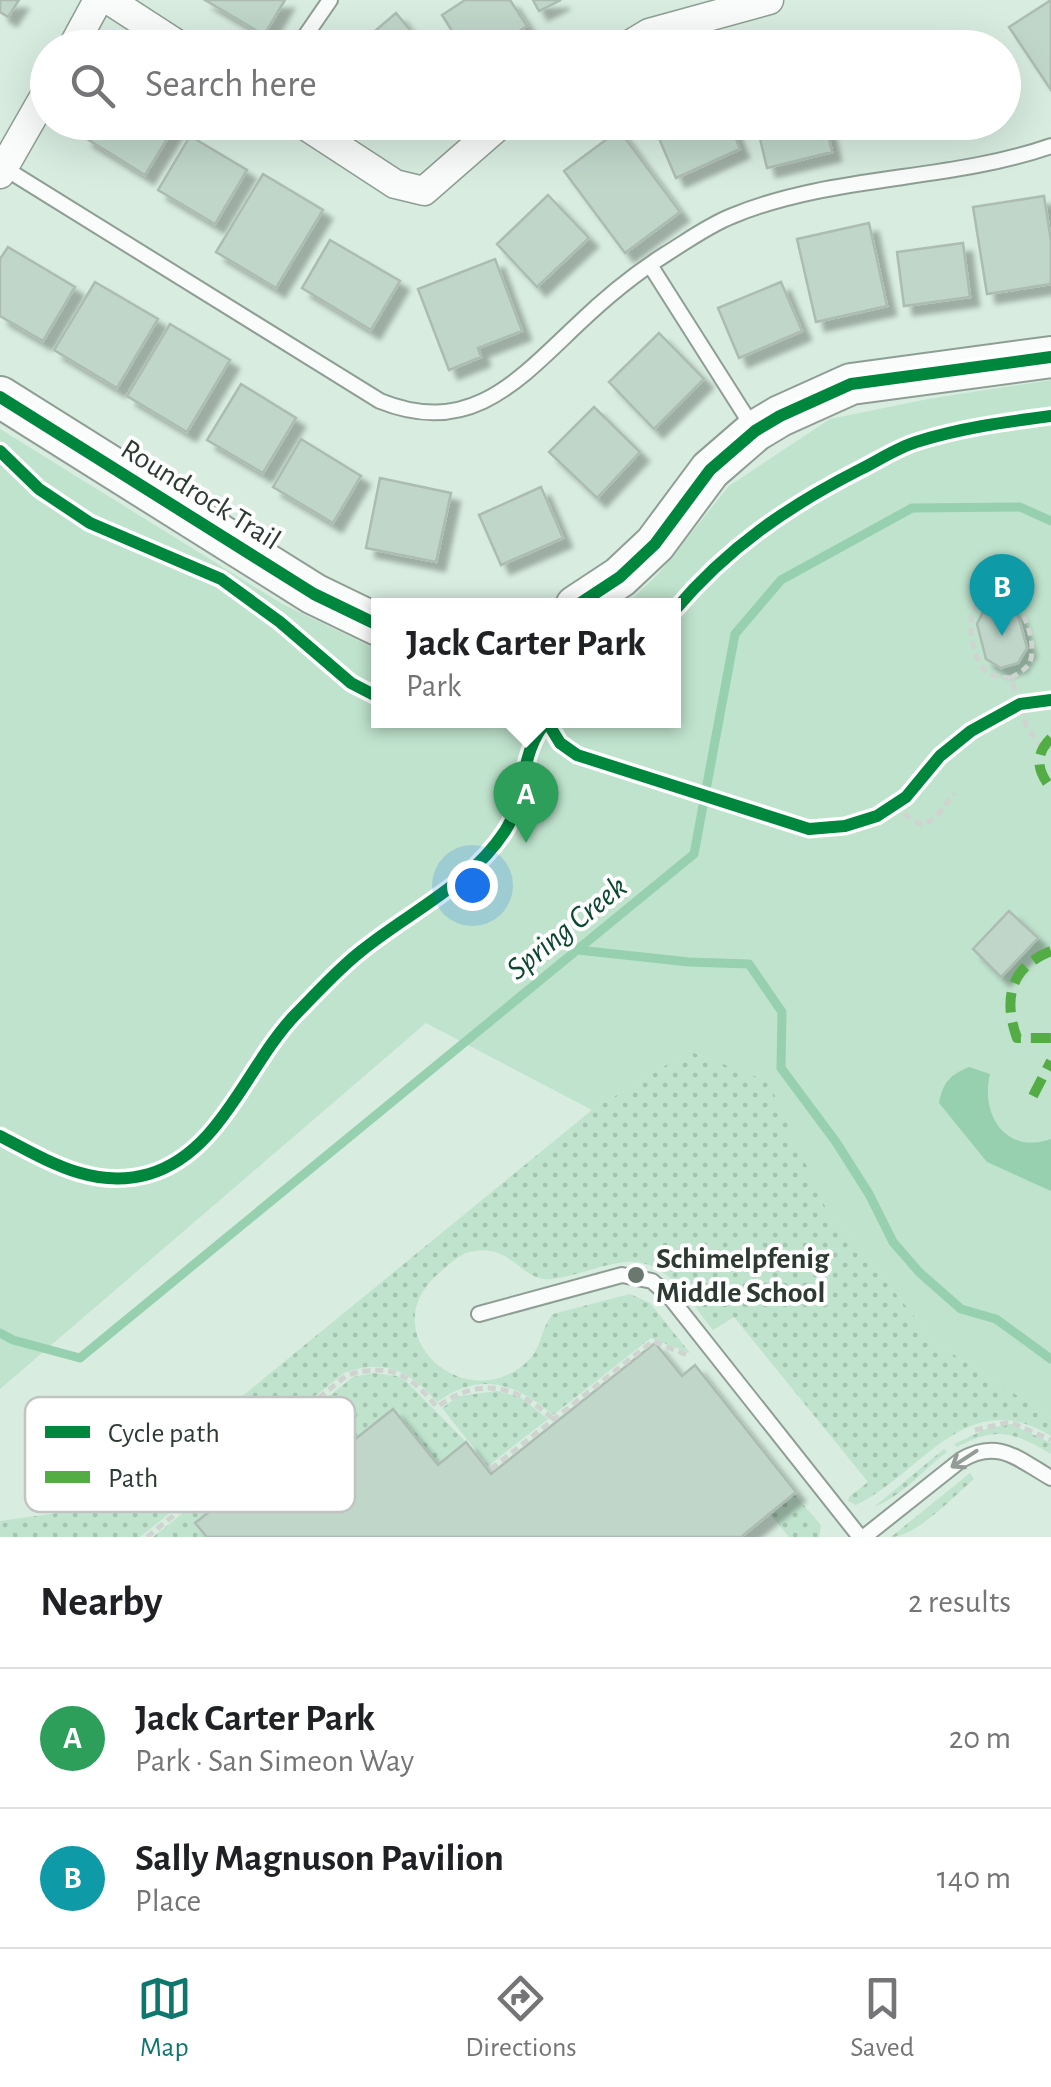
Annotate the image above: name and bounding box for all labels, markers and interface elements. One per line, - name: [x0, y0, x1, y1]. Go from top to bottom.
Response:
- search box: [30, 30, 1021, 140]
- icon: search: [65, 58, 120, 113]
- text: Search here: [145, 66, 317, 104]
- street label: Roundrock Trail: [116, 434, 285, 556]
- pin: B: [970, 554, 1034, 636]
- popup: [371, 598, 681, 728]
- text: Jack Carter Park: [406, 625, 646, 663]
- text: Park: [406, 670, 461, 702]
- pin: A: [494, 760, 558, 843]
- your location: [447, 860, 498, 911]
- water label: Spring Creek: [501, 870, 633, 986]
- place label: Schimelpfenig Middle School: [656, 1244, 830, 1308]
- marker: Schimelpfenig Middle School: [625, 1264, 647, 1286]
- legend: [25, 1397, 355, 1512]
- text: Cycle path: [108, 1420, 220, 1448]
- one-way arrow: [950, 1449, 979, 1470]
- text: Path: [108, 1465, 158, 1493]
- text: Nearby: [40, 1581, 163, 1623]
- text: 2 results: [908, 1586, 1011, 1618]
- text: Jack Carter Park: [135, 1700, 375, 1738]
- text: A: [63, 1722, 82, 1754]
- text: 20 m: [949, 1722, 1011, 1754]
- text: Park · San Simeon Way: [135, 1745, 414, 1777]
- text: Sally Magnuson Pavilion: [135, 1840, 504, 1878]
- text: B: [63, 1862, 82, 1894]
- text: 140 m: [937, 1862, 1011, 1894]
- text: Place: [135, 1885, 201, 1917]
- tab: Map: [137, 1971, 192, 2065]
- tab: Directions: [465, 1971, 577, 2065]
- tab: Saved: [850, 1971, 914, 2065]

